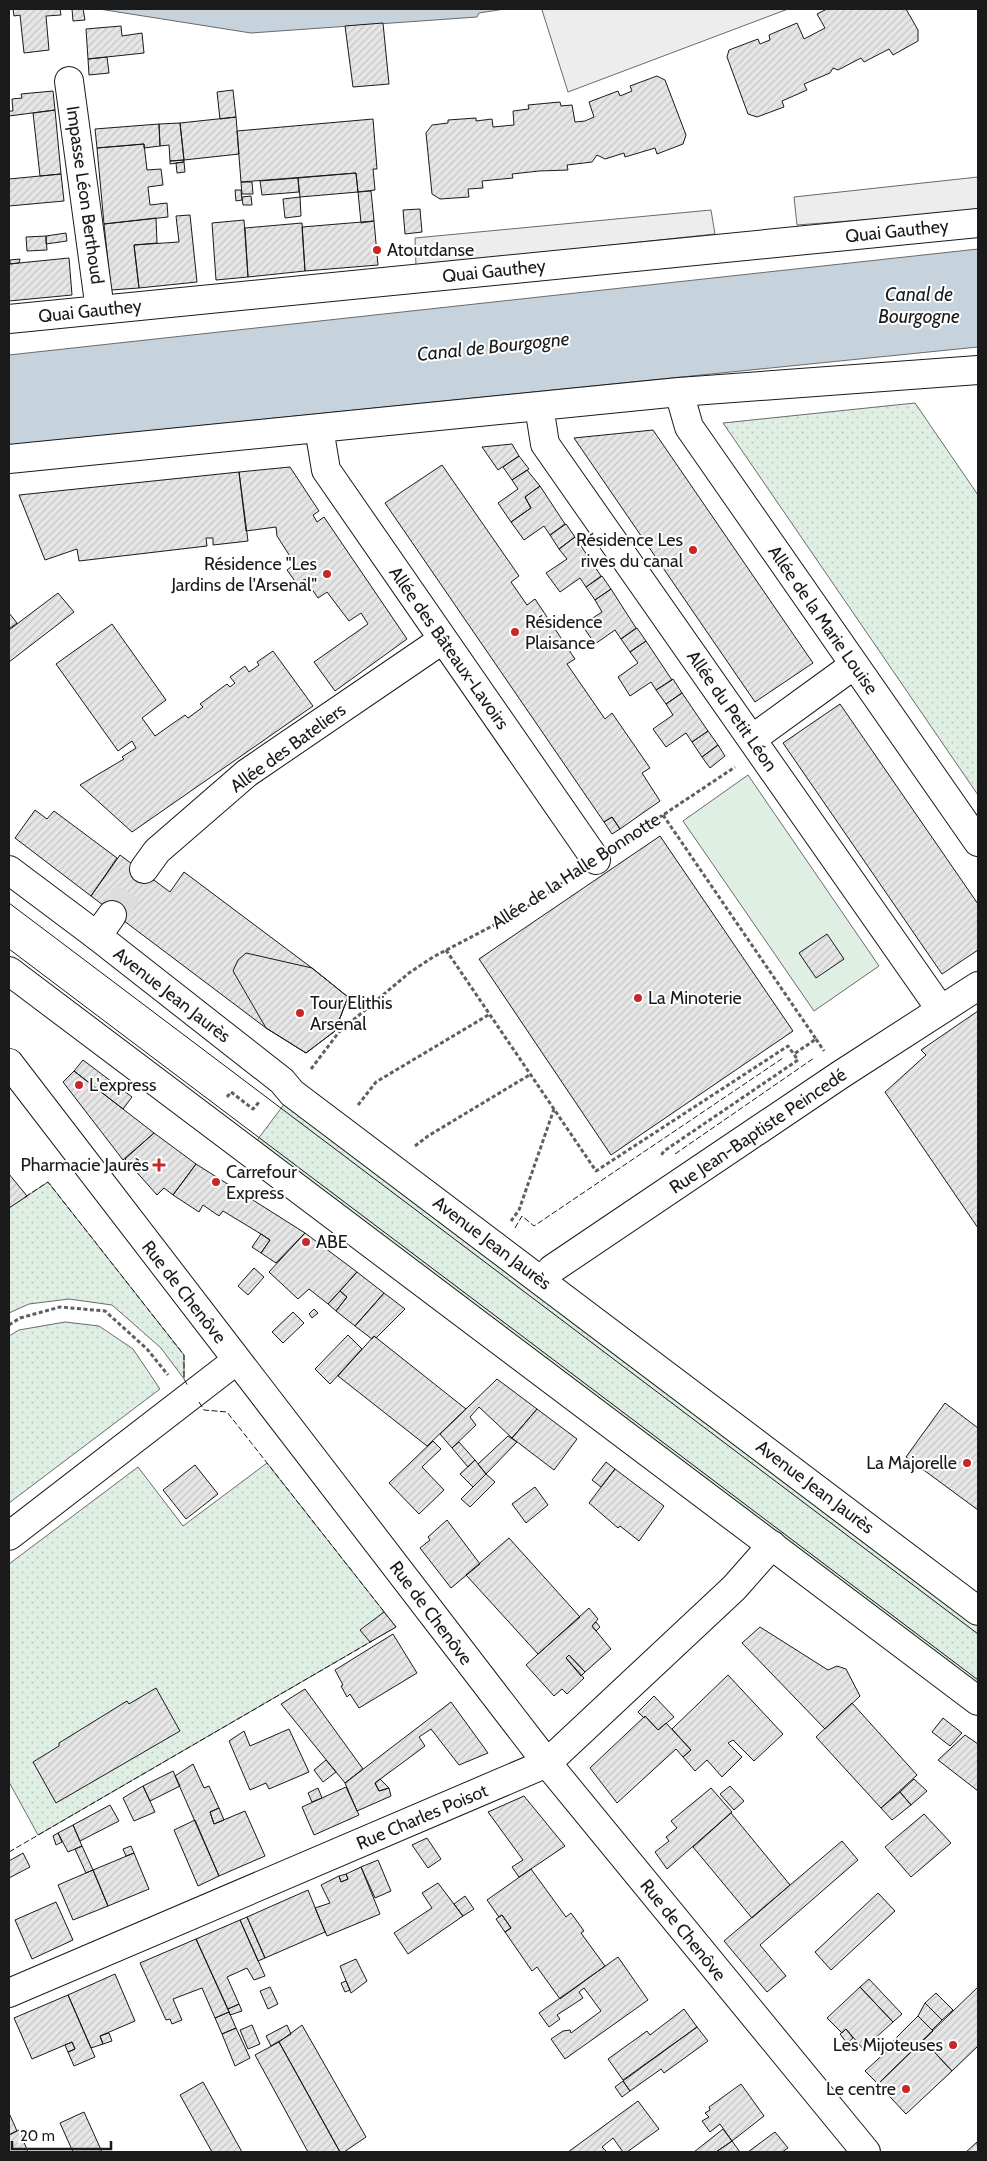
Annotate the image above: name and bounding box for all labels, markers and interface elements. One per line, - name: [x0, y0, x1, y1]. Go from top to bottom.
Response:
- street label: Impasse Léon Berthoud: [62, 104, 108, 286]
- street label: Quai Gauthey: [844, 215, 950, 247]
- place label: Atoutdanse: [387, 239, 474, 261]
- marker: Atoutdanse: [371, 244, 383, 256]
- street label: Quai Gauthey: [441, 255, 547, 287]
- water label: Canal de Bourgogne: [878, 283, 960, 328]
- street label: Quai Gauthey: [37, 295, 143, 327]
- water label: Canal de Bourgogne: [416, 327, 571, 366]
- place label: Résidence Les rives du canal: [576, 529, 684, 572]
- street label: Allée de la Marie Louise: [763, 541, 883, 699]
- marker: Résidence Les rives du canal: [687, 544, 699, 556]
- place label: Résidence "Les Jardins de l'Arsenal": [170, 553, 317, 596]
- street label: Allée des Bâteaux-Lavoirs: [384, 562, 514, 734]
- marker: Résidence "Les Jardins de l'Arsenal": [321, 568, 333, 580]
- place label: Résidence Plaisance: [525, 611, 603, 654]
- marker: Résidence Plaisance: [509, 626, 521, 638]
- street label: Allée du Petit Léon: [682, 646, 782, 776]
- street label: Allée des Bateliers: [226, 699, 350, 797]
- street label: Allée de la Halle Bonnotte: [488, 808, 664, 934]
- street label: Avenue Jean Jaurès: [109, 943, 235, 1047]
- place label: La Minoterie: [648, 987, 742, 1009]
- place label: Tour Elithis Arsenal: [310, 992, 392, 1035]
- marker: La Minoterie: [632, 992, 644, 1004]
- marker: Tour Elithis Arsenal: [294, 1007, 306, 1019]
- street label: Rue Jean-Baptiste Peincedé: [665, 1064, 851, 1198]
- place label: L'express: [89, 1074, 156, 1096]
- marker: L'express: [73, 1079, 85, 1091]
- place label: Pharmacie Jaurès: [20, 1154, 149, 1176]
- marker: Pharmacie Jaurès: [153, 1159, 165, 1171]
- place label: Carrefour Express: [226, 1161, 297, 1204]
- marker: Carrefour Express: [210, 1176, 222, 1188]
- street label: Avenue Jean Jaurès: [429, 1191, 555, 1295]
- place label: ABE: [316, 1231, 348, 1253]
- street label: Rue de Chenôve: [137, 1236, 231, 1348]
- marker: ABE: [300, 1236, 312, 1248]
- street label: Avenue Jean Jaurès: [752, 1435, 878, 1539]
- place label: La Majorelle: [866, 1452, 957, 1474]
- marker: La Majorelle: [961, 1457, 973, 1469]
- street label: Rue de Chenôve: [385, 1557, 477, 1669]
- street label: Rue Charles Poisot: [353, 1779, 491, 1855]
- street label: Rue de Chenôve: [635, 1875, 731, 1985]
- place label: Les Mijoteuses: [833, 2034, 943, 2056]
- marker: Les Mijoteuses: [947, 2039, 959, 2051]
- place label: Le centre: [826, 2078, 896, 2100]
- marker: Le centre: [900, 2083, 912, 2095]
- scale bar: [12, 2118, 111, 2150]
- text: 20 m: [20, 2127, 55, 2145]

